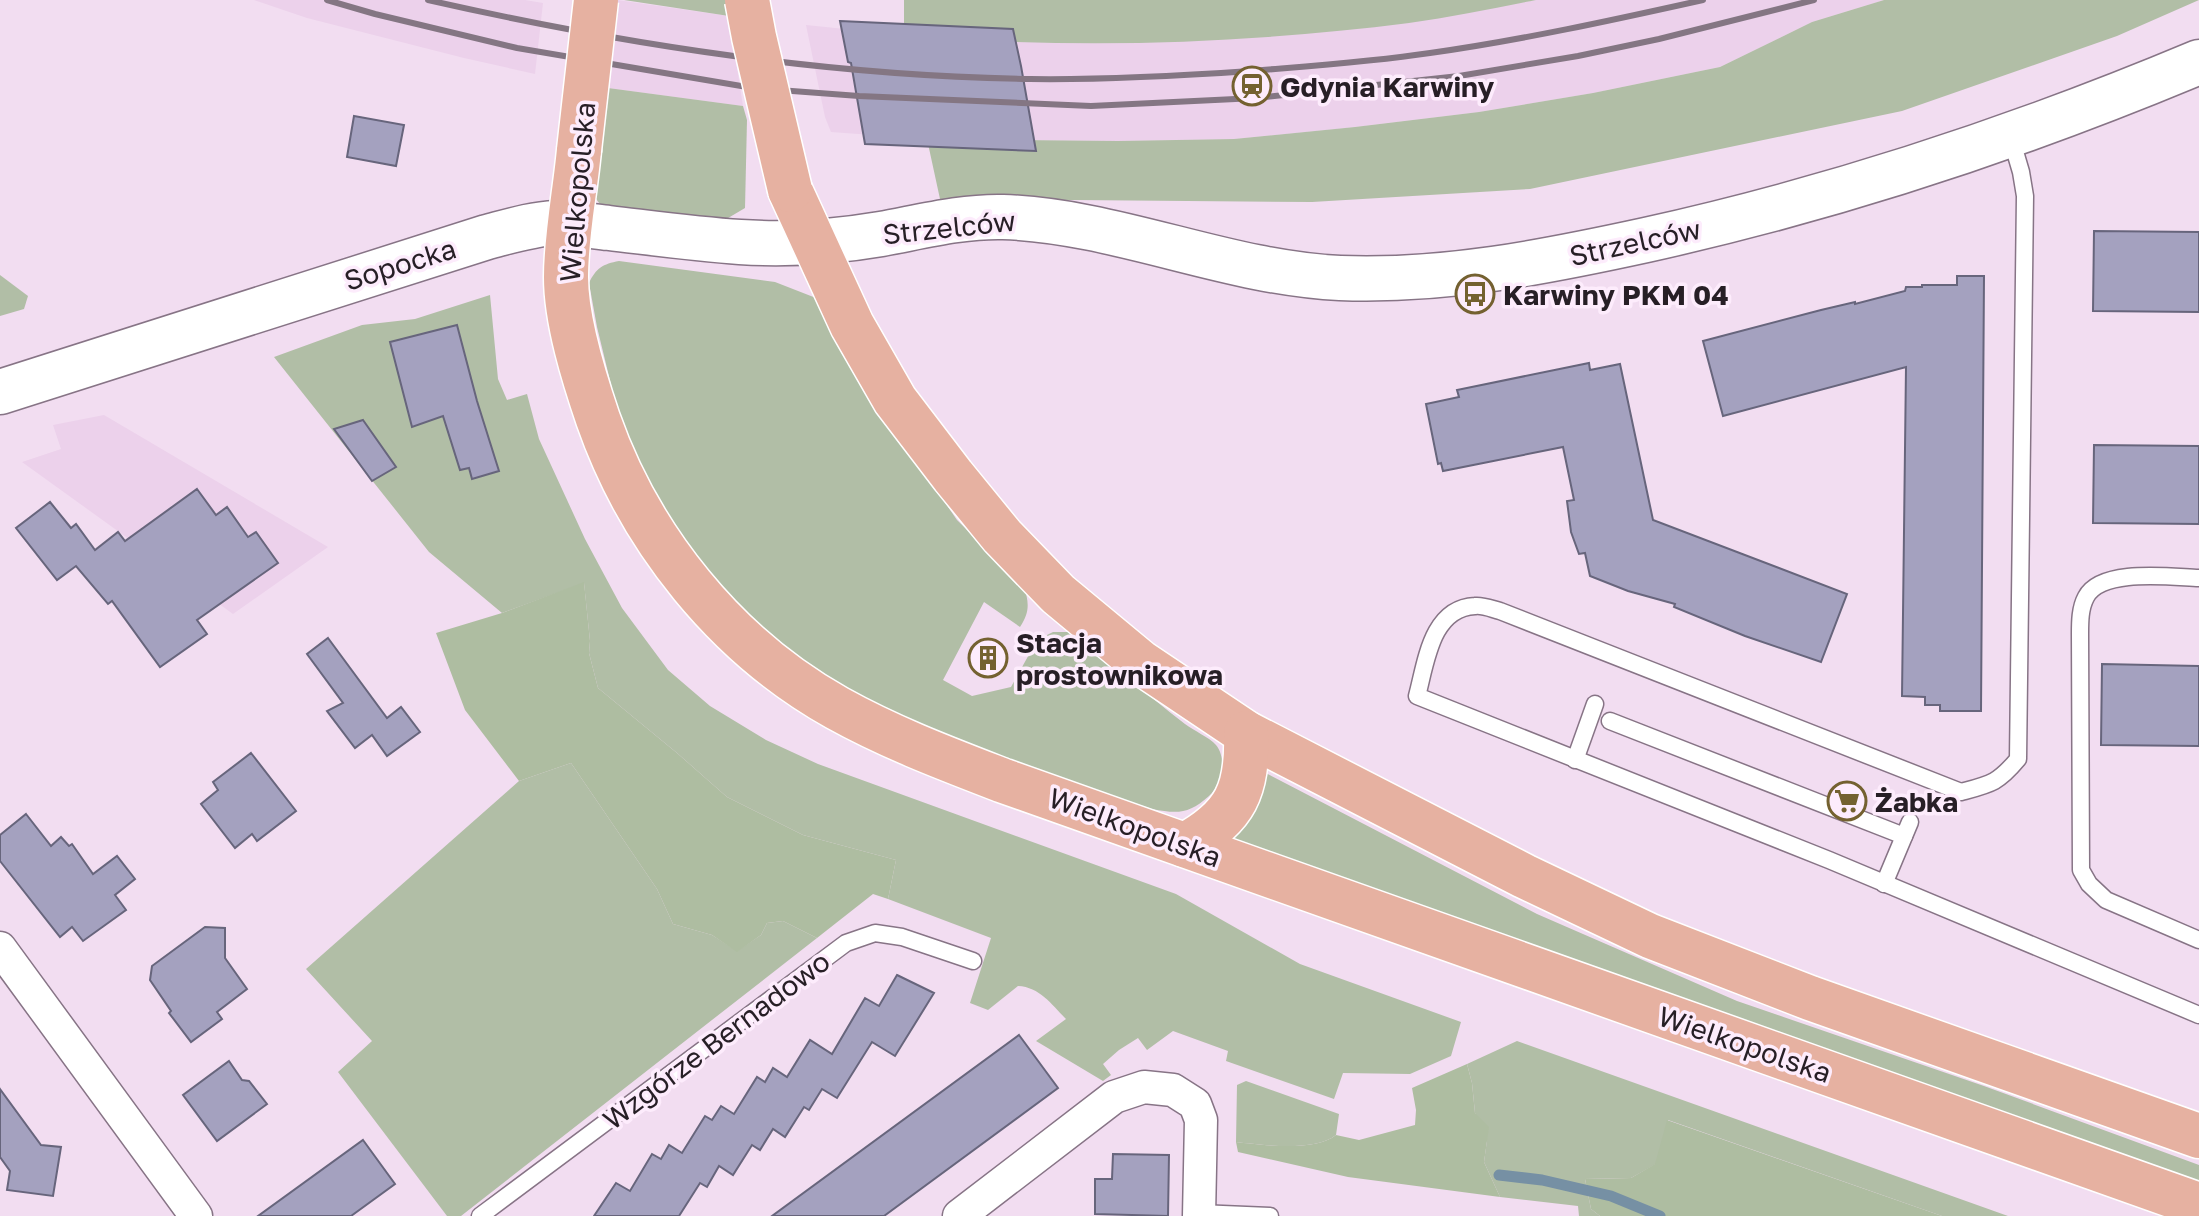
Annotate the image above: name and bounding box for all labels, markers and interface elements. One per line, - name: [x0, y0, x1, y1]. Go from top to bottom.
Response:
- station icon: Gdynia Karwiny: [1231, 65, 1273, 107]
- place label: Gdynia Karwiny: [1280, 70, 1495, 103]
- street label: Wielkopolska: [553, 100, 601, 284]
- street label: Strzelców: [881, 204, 1017, 250]
- street label: Strzelców: [1566, 212, 1704, 272]
- street label: Sopocka: [340, 231, 460, 297]
- bus stop icon: Karwiny PKM 04: [1454, 273, 1496, 315]
- place label: Karwiny PKM 04: [1503, 278, 1729, 311]
- place label: Stacja prostownikowa: [1016, 626, 1223, 691]
- building icon: Stacja prostownikowa: [967, 637, 1009, 679]
- supermarket icon: Żabka: [1826, 780, 1868, 822]
- street label: Wielkopolska: [1044, 781, 1226, 873]
- place label: Żabka: [1875, 785, 1958, 818]
- street label: Wzgórze Bernadowo: [596, 944, 836, 1136]
- street label: Wielkopolska: [1654, 999, 1836, 1089]

